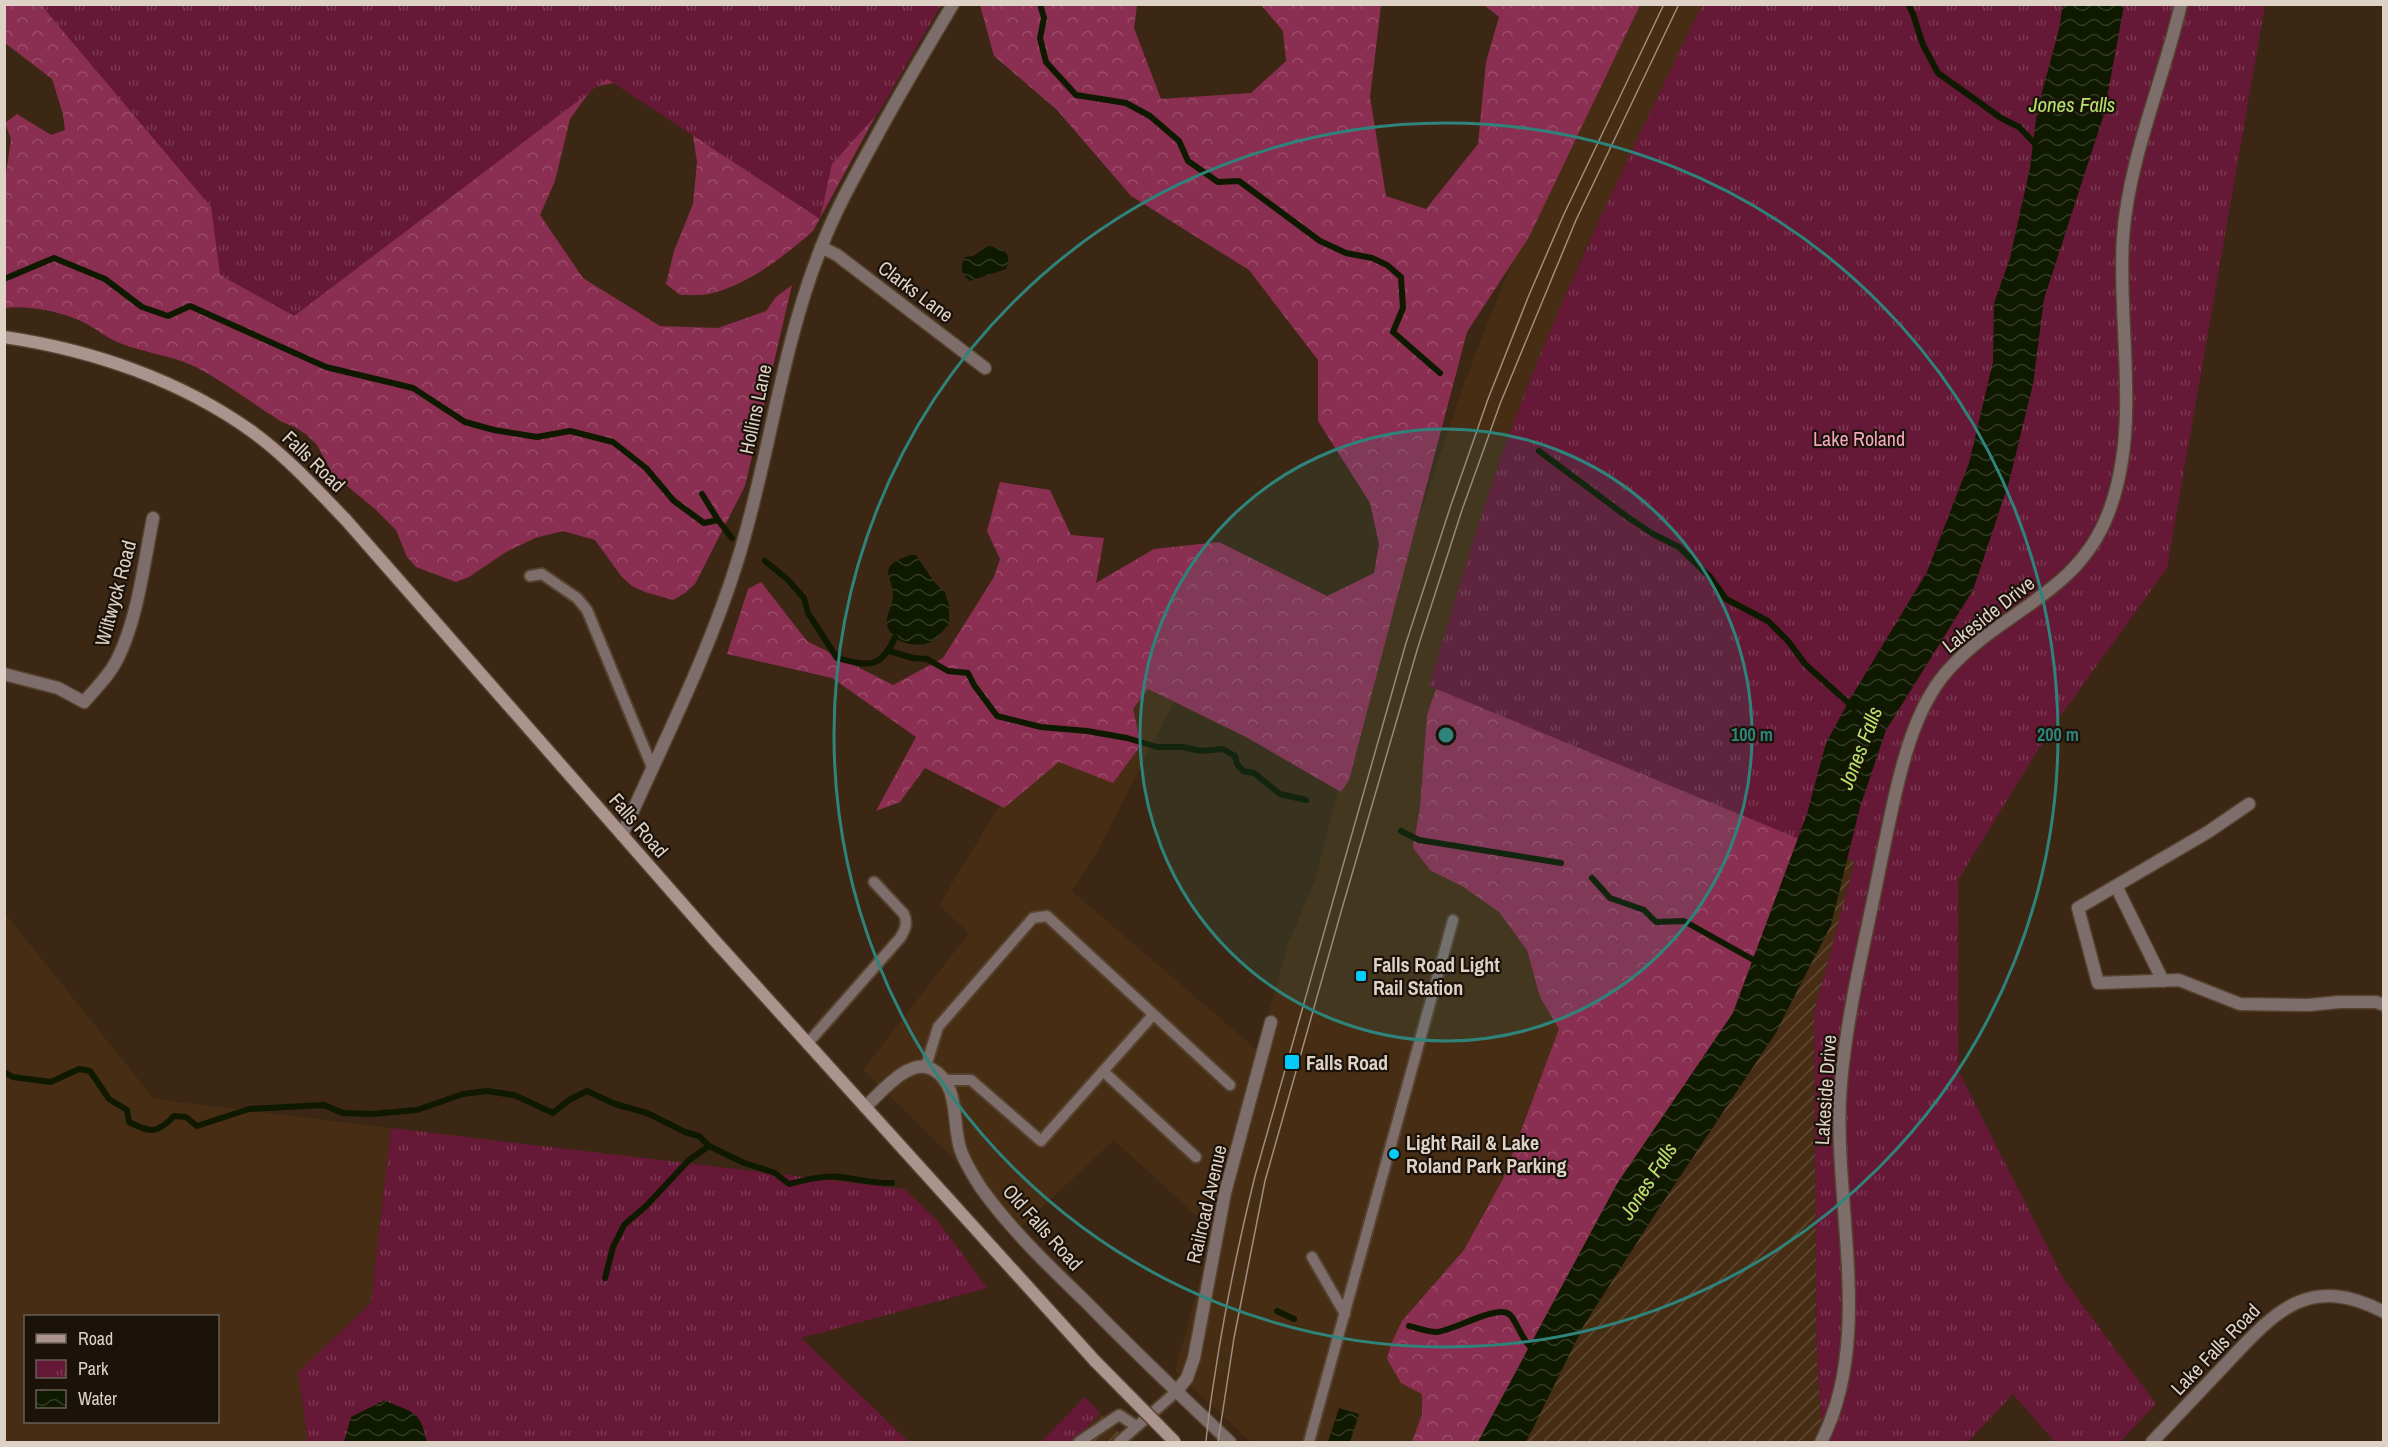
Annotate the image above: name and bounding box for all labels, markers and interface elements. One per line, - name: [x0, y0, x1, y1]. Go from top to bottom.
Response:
- water label: Jones Falls: [2028, 90, 2116, 119]
- street label: Clarks Lane: [873, 254, 959, 328]
- street label: Hollins Lane: [732, 362, 778, 456]
- street label: Falls Road: [277, 424, 351, 498]
- park label: Lake Roland: [1813, 425, 1905, 452]
- street label: Wiltwyck Road: [88, 537, 142, 649]
- street label: Lakeside Drive: [1936, 569, 2040, 659]
- water label: Jones Falls: [1831, 702, 1889, 794]
- text: 100 m: [1731, 722, 1773, 747]
- text: 200 m: [2037, 722, 2079, 747]
- centre of rings: [1436, 725, 1456, 745]
- street label: Falls Road: [603, 787, 675, 863]
- place label: Falls Road Light Rail Station: [1373, 951, 1500, 1001]
- marker: Falls Road Light Rail Station: [1354, 969, 1368, 983]
- street label: Lakeside Drive: [1808, 1034, 1842, 1146]
- place label: Falls Road: [1306, 1049, 1388, 1076]
- marker: Falls Road: [1283, 1053, 1301, 1071]
- place label: Light Rail & Lake Roland Park Parking: [1406, 1129, 1566, 1179]
- water label: Jones Falls: [1612, 1137, 1684, 1226]
- street label: Railroad Avenue: [1179, 1142, 1233, 1266]
- marker: Light Rail & Lake Roland Park Parking: [1387, 1147, 1401, 1161]
- street label: Old Falls Road: [997, 1178, 1089, 1276]
- street label: Lake Falls Road: [2164, 1297, 2266, 1401]
- legend: [24, 1315, 219, 1423]
- text: Road: [78, 1326, 113, 1351]
- text: Park: [78, 1356, 109, 1381]
- text: Water: [78, 1386, 117, 1411]

